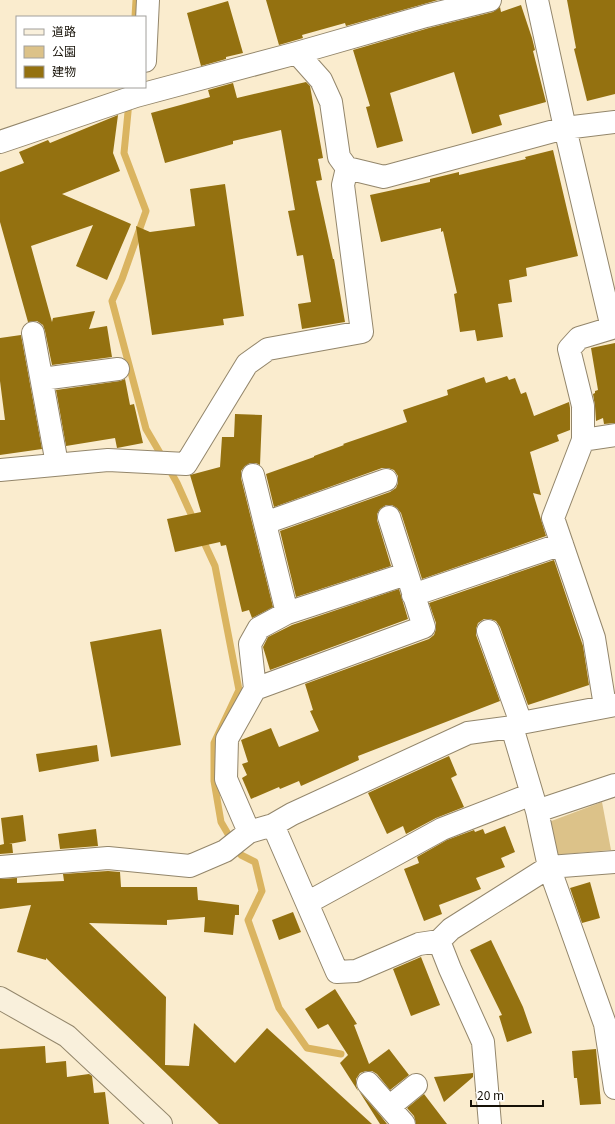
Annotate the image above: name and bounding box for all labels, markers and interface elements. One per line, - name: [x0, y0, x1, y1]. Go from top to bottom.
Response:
- legend: [16, 16, 146, 88]
- text: 道路: [52, 22, 76, 39]
- text: 公園: [52, 42, 76, 59]
- text: 建物: [52, 62, 76, 79]
- scale bar: [471, 1082, 543, 1108]
- text: 20 m: [477, 1086, 504, 1103]

